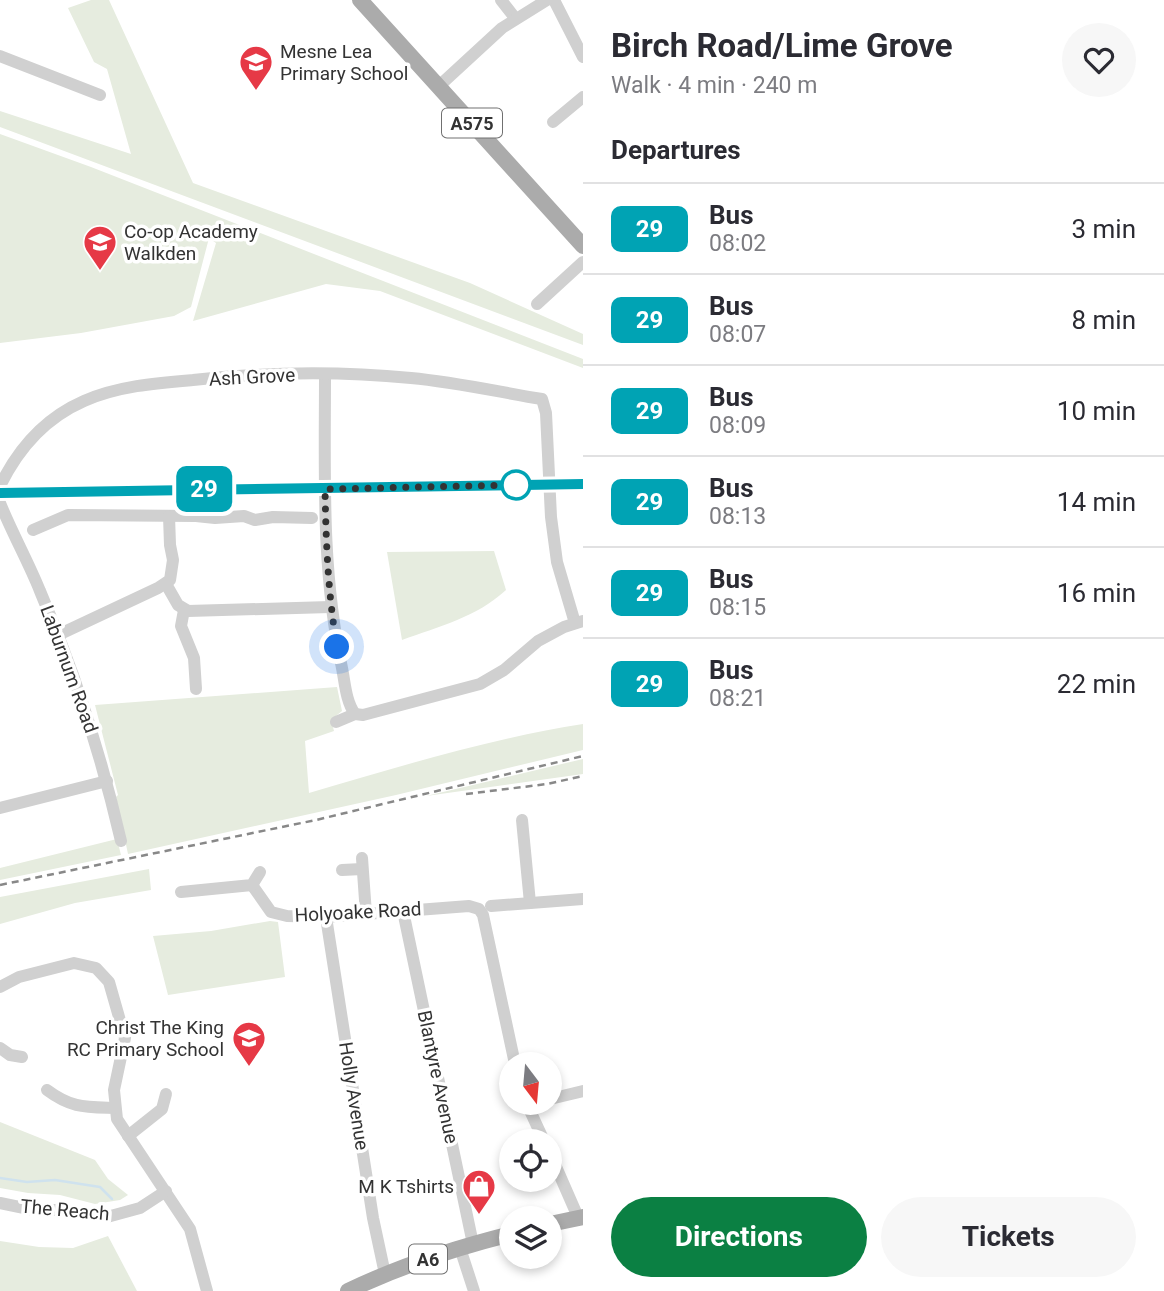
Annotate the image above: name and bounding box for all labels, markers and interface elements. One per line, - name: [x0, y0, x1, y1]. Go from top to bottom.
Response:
- button: heart: [1062, 23, 1136, 97]
- text: Birch Road/Lime Grove: [611, 26, 953, 65]
- place label: Mesne Lea Primary School: [280, 40, 408, 85]
- school or university icon: Mesne Lea Primary School: [237, 43, 275, 92]
- text: Walk · 4 min · 240 m: [611, 72, 817, 99]
- road number: A575: [442, 109, 502, 138]
- text: Departures: [611, 135, 741, 165]
- text: Bus: [709, 200, 754, 230]
- text: 3 min: [1071, 214, 1136, 244]
- text: 29: [636, 215, 663, 243]
- place label: Co-op Academy Walkden: [124, 220, 258, 265]
- school or university icon: Co-op Academy Walkden: [81, 223, 119, 272]
- text: 08:02: [709, 230, 766, 257]
- text: Bus: [709, 291, 754, 321]
- text: 8 min: [1071, 305, 1136, 335]
- text: 29: [636, 306, 663, 334]
- text: 08:07: [709, 321, 766, 348]
- street label: Ash Grove: [208, 363, 296, 391]
- text: Bus: [709, 382, 754, 412]
- text: 10 min: [1057, 396, 1136, 426]
- text: 29: [636, 397, 663, 425]
- text: 08:09: [709, 412, 766, 439]
- line badge: 29: [172, 466, 235, 512]
- unlabelled marker: [501, 470, 531, 500]
- text: Bus: [709, 473, 754, 503]
- text: 29: [190, 475, 218, 503]
- text: 14 min: [1057, 487, 1136, 517]
- text: 29: [636, 488, 663, 516]
- text: 08:13: [709, 503, 766, 530]
- text: Bus: [709, 564, 754, 594]
- text: 16 min: [1057, 578, 1136, 608]
- text: 29: [636, 579, 663, 607]
- text: 08:15: [709, 594, 766, 621]
- street label: Laburnum Road: [35, 602, 103, 736]
- your location: [319, 629, 354, 664]
- text: Bus: [709, 655, 754, 685]
- text: 22 min: [1057, 669, 1136, 699]
- text: 29: [636, 670, 663, 698]
- text: 08:21: [709, 685, 766, 712]
- street label: Holyoake Road: [294, 897, 422, 927]
- street label: Blantyre Avenue: [413, 1008, 463, 1146]
- place label: Christ The King RC Primary School: [67, 1016, 224, 1061]
- school or university icon: Christ The King RC Primary School: [230, 1019, 268, 1068]
- street label: Holly Avenue: [334, 1040, 374, 1152]
- north arrow: [499, 1052, 562, 1115]
- map controls: [499, 1052, 562, 1269]
- button: locate: [499, 1129, 562, 1192]
- shop icon: M K Tshirts: [460, 1167, 498, 1216]
- place label: M K Tshirts: [358, 1175, 454, 1198]
- street label: The Reach: [20, 1195, 110, 1225]
- button: Directions: [611, 1197, 867, 1277]
- button: Tickets: [881, 1197, 1136, 1277]
- button: layers: [499, 1206, 562, 1269]
- road number: A6: [409, 1244, 447, 1274]

